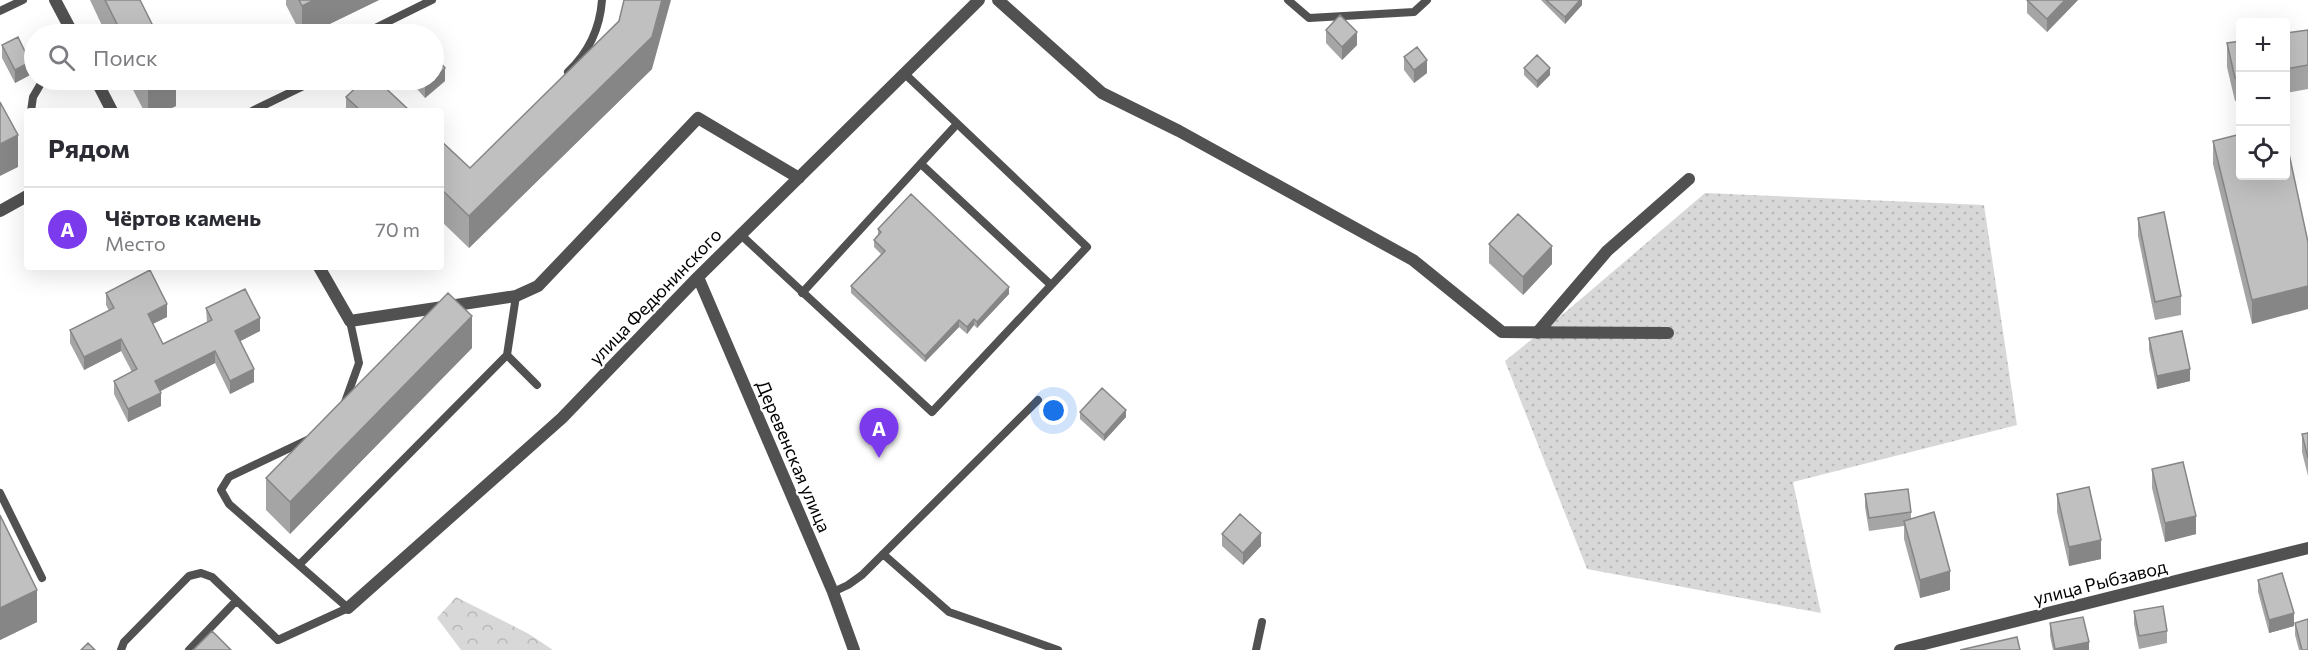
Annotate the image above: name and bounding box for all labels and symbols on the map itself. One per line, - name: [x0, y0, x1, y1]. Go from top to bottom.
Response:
- street label: улица Федюнинского: [584, 223, 726, 369]
- street label: Деревенская улица: [752, 377, 836, 535]
- your location: [1039, 396, 1068, 425]
- pin: A: [860, 408, 898, 458]
- street label: улица Рыбзавод: [2031, 555, 2169, 609]

